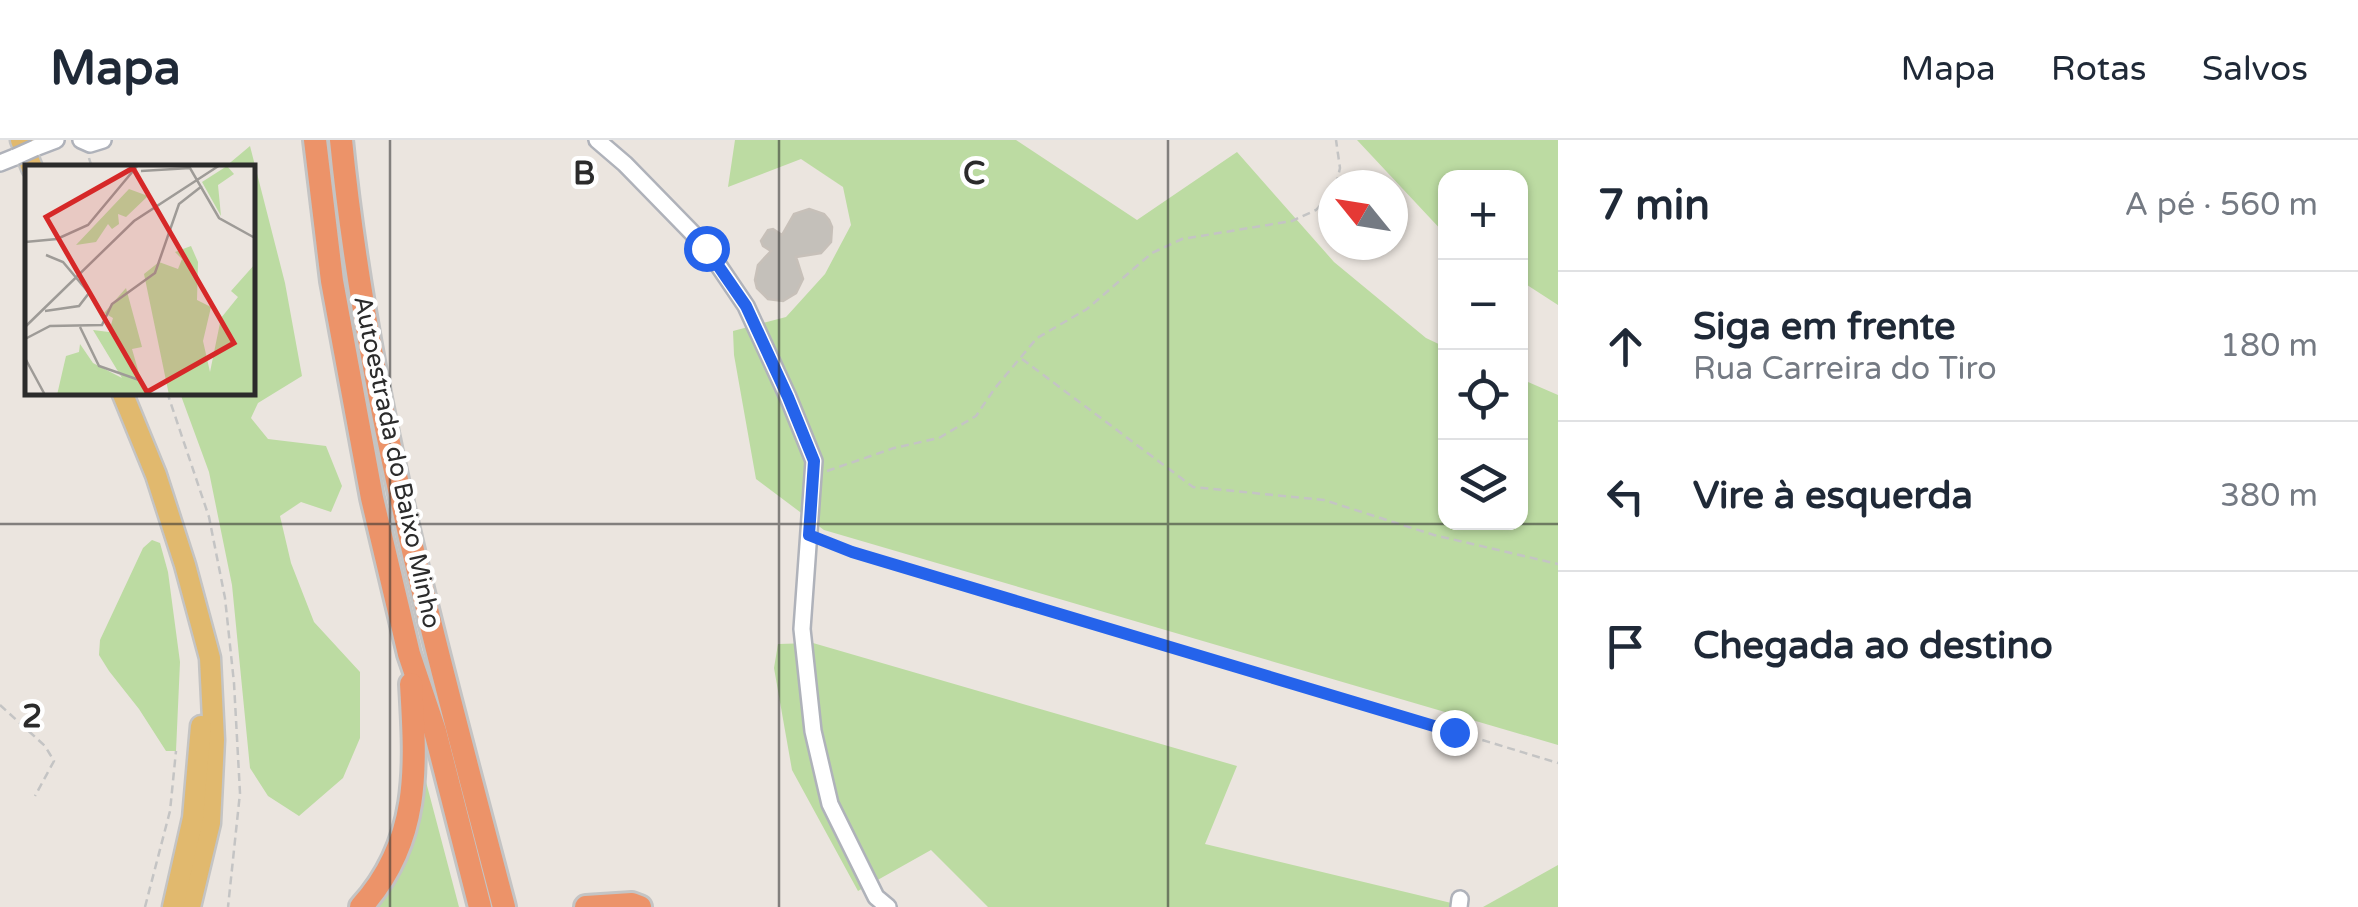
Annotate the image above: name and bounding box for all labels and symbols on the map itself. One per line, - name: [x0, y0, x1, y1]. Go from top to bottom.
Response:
- text: B: [573, 155, 595, 193]
- text: C: [963, 155, 985, 193]
- inset map: [25, 165, 255, 395]
- north arrow: [1318, 170, 1408, 260]
- route start: [684, 226, 730, 272]
- street label: Autoestrada do Baixo Minho: [347, 293, 447, 631]
- text: 2: [22, 698, 42, 736]
- route end: [1432, 710, 1478, 756]

